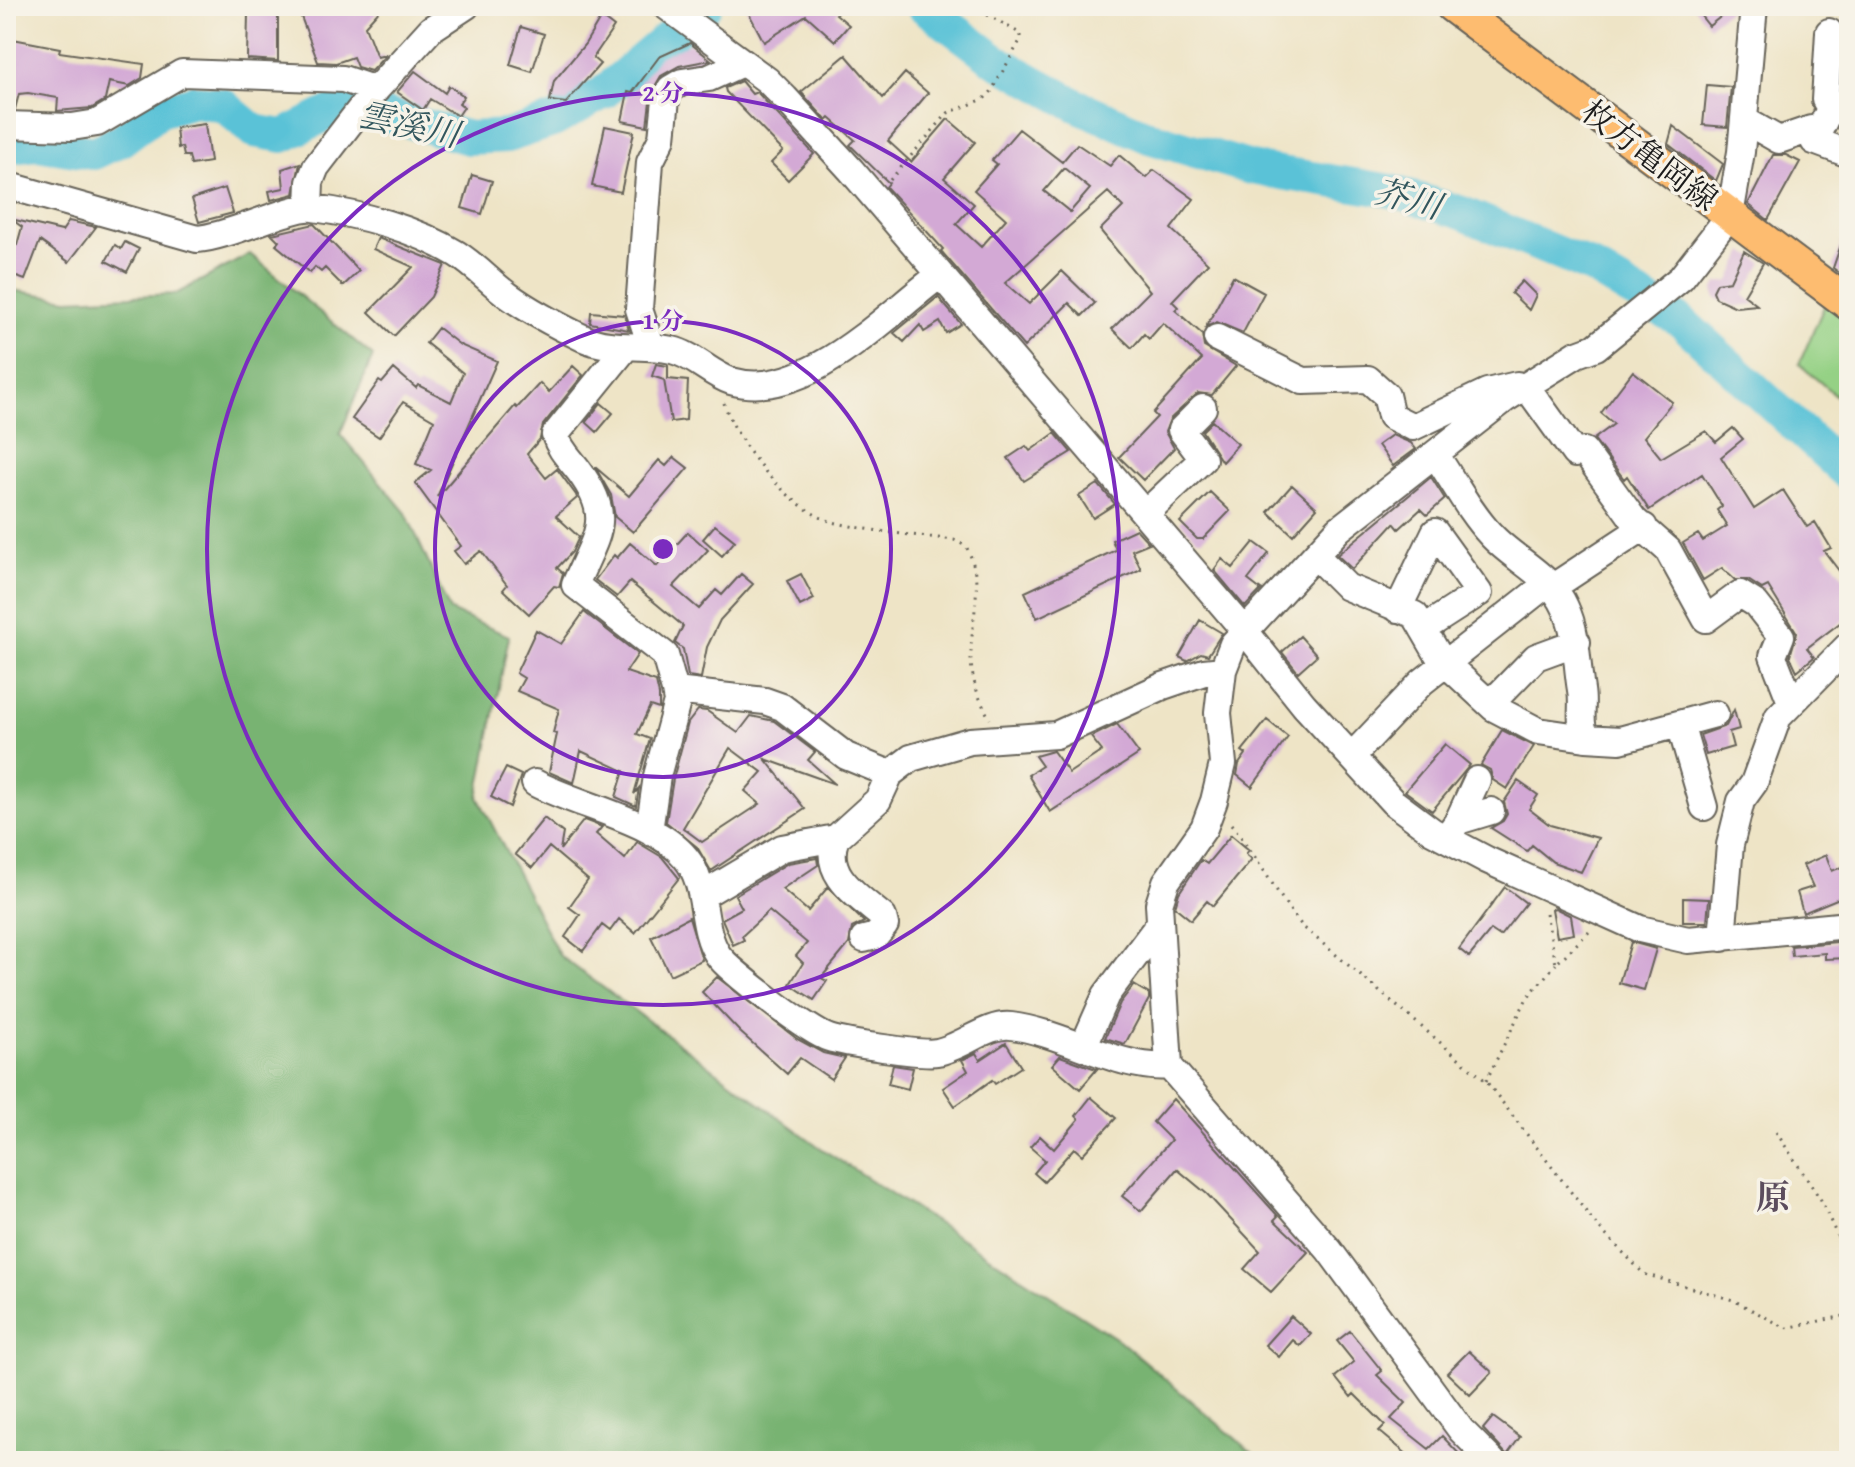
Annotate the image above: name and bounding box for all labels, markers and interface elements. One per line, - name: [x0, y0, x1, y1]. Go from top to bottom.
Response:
- text: 2 分: [642, 75, 684, 110]
- street label: 枚方亀岡線: [1572, 88, 1728, 222]
- water label: 雲溪川: [354, 89, 468, 159]
- water label: 芥川: [1369, 166, 1451, 232]
- text: 1 分: [642, 303, 684, 338]
- centre of rings: [649, 535, 677, 563]
- district label: 原: [1756, 1172, 1790, 1221]

